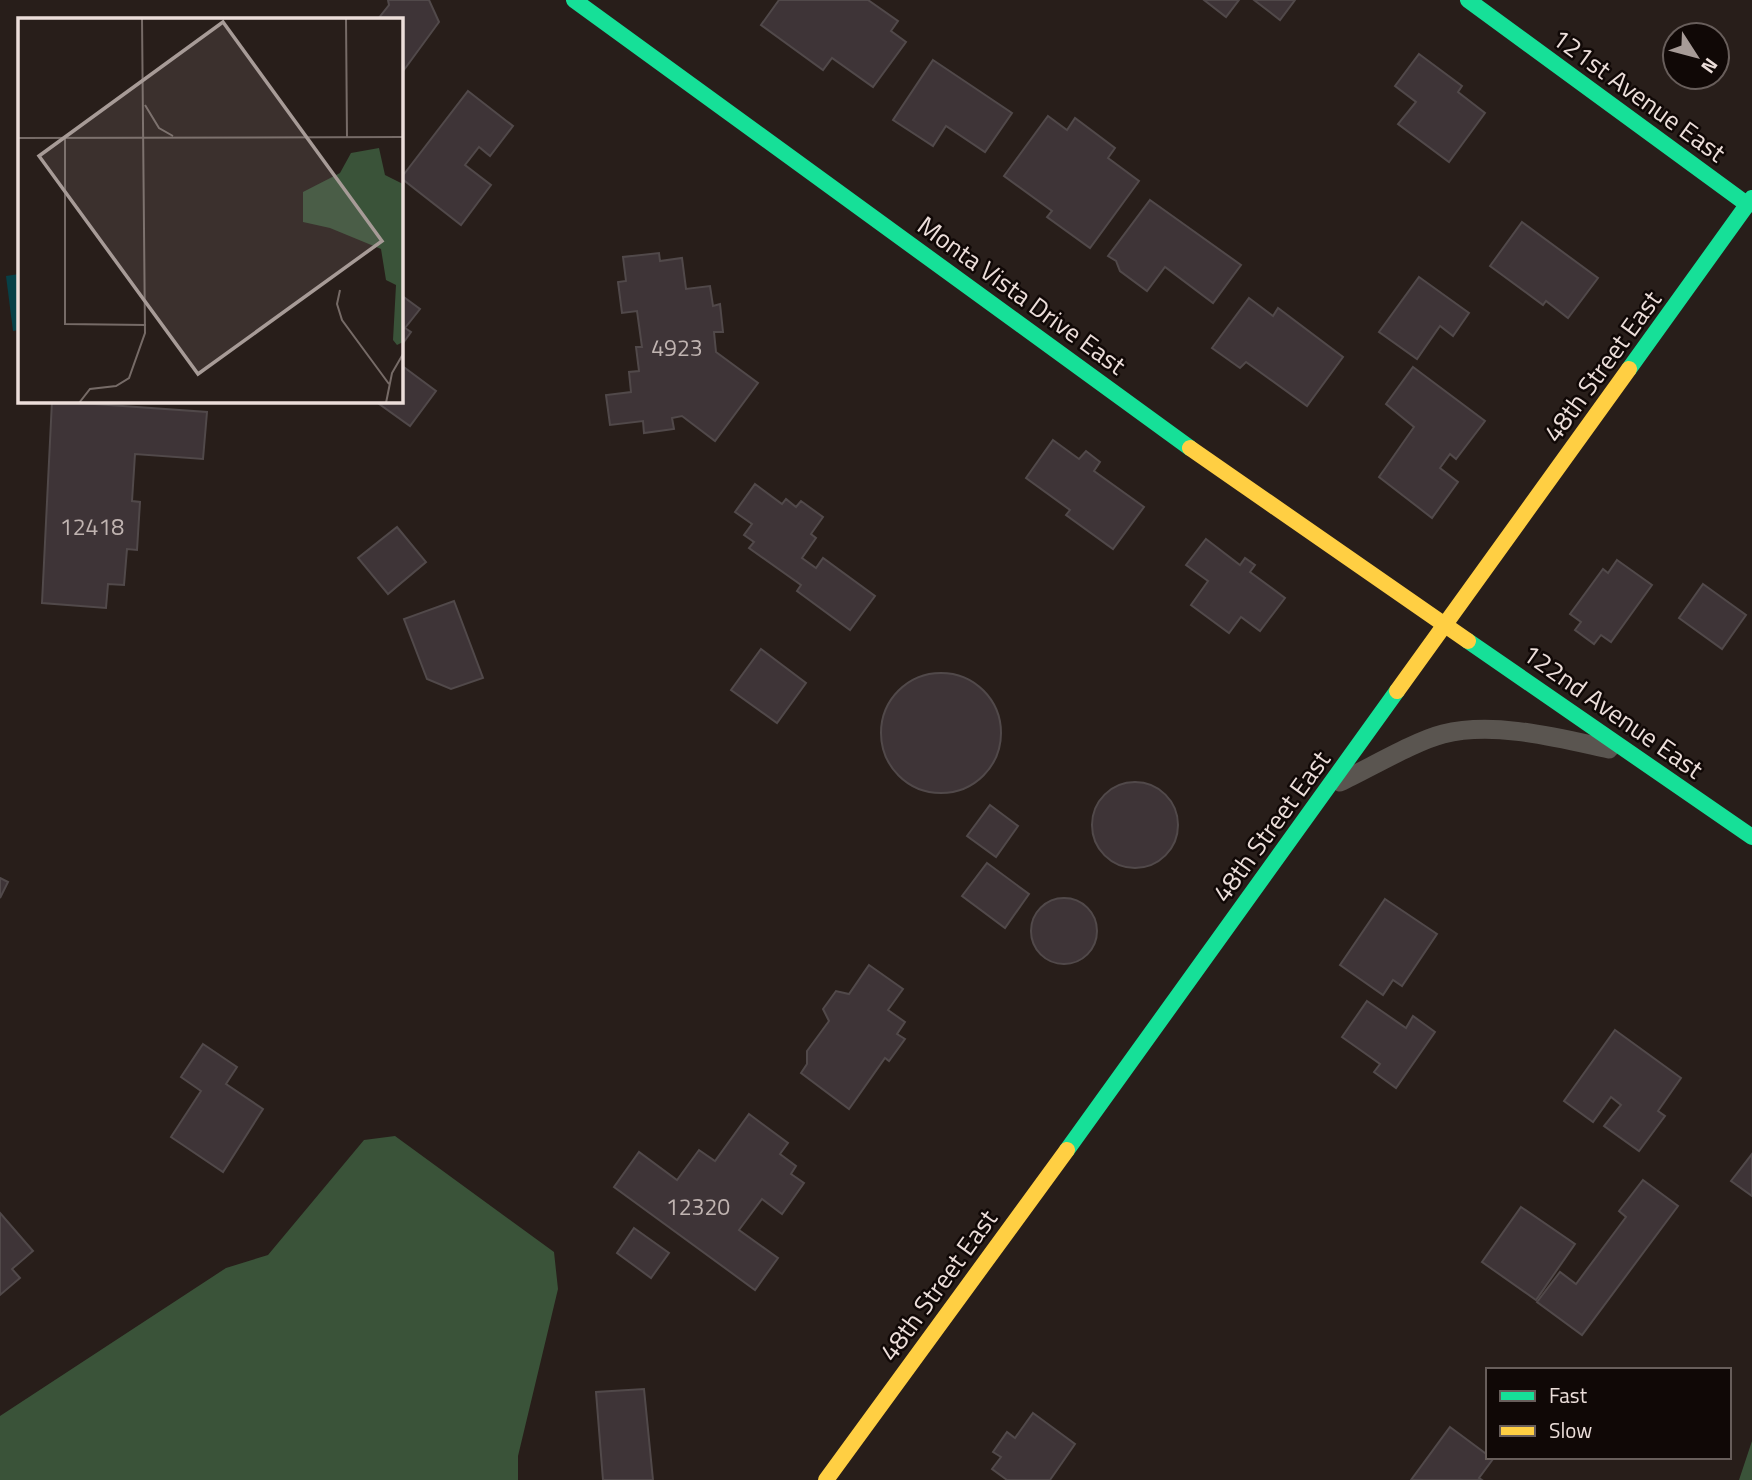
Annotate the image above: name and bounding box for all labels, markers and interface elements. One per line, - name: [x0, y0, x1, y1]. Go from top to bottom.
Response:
- inset map: [18, 18, 402, 402]
- street label: 121st Avenue East: [1544, 19, 1734, 171]
- north arrow: [1661, 21, 1731, 91]
- text: N: [1695, 52, 1726, 80]
- street label: Monta Vista Drive East: [910, 206, 1134, 384]
- street label: 48th Street East: [1534, 282, 1670, 450]
- house number: 4923: [651, 330, 703, 365]
- house number: 12418: [60, 509, 124, 544]
- street label: 122nd Avenue East: [1515, 634, 1711, 788]
- street label: 48th Street East: [1203, 742, 1339, 910]
- house number: 12320: [666, 1189, 730, 1224]
- street label: 48th Street East: [870, 1201, 1006, 1369]
- legend: [1486, 1368, 1731, 1459]
- text: Fast: [1549, 1379, 1588, 1411]
- text: Slow: [1549, 1414, 1592, 1446]

